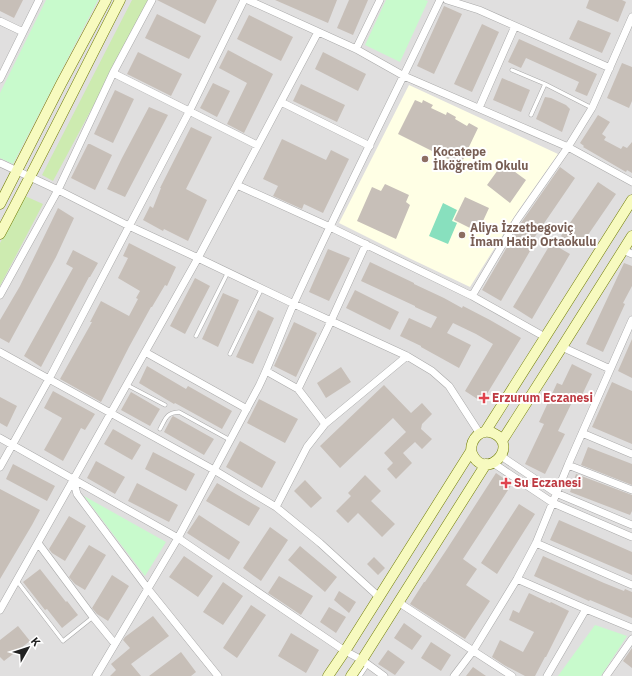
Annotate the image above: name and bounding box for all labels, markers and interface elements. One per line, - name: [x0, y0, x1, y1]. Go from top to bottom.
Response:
- place label: Kocatepe İlköğretim Okulu: [433, 144, 528, 173]
- marker: Kocatepe İlköğretim Okulu: [420, 154, 430, 164]
- place label: Aliya İzzetbegoviç İmam Hatip Ortaokulu: [470, 220, 596, 249]
- marker: Aliya İzzetbegoviç İmam Hatip Ortaokulu: [457, 230, 467, 240]
- place label: Erzurum Eczanesi: [492, 390, 593, 405]
- marker: Erzurum Eczanesi: [479, 393, 489, 403]
- place label: Su Eczanesi: [514, 475, 581, 490]
- marker: Su Eczanesi: [501, 478, 511, 488]
- north arrow: [8, 628, 48, 668]
- text: K: [28, 634, 44, 649]

